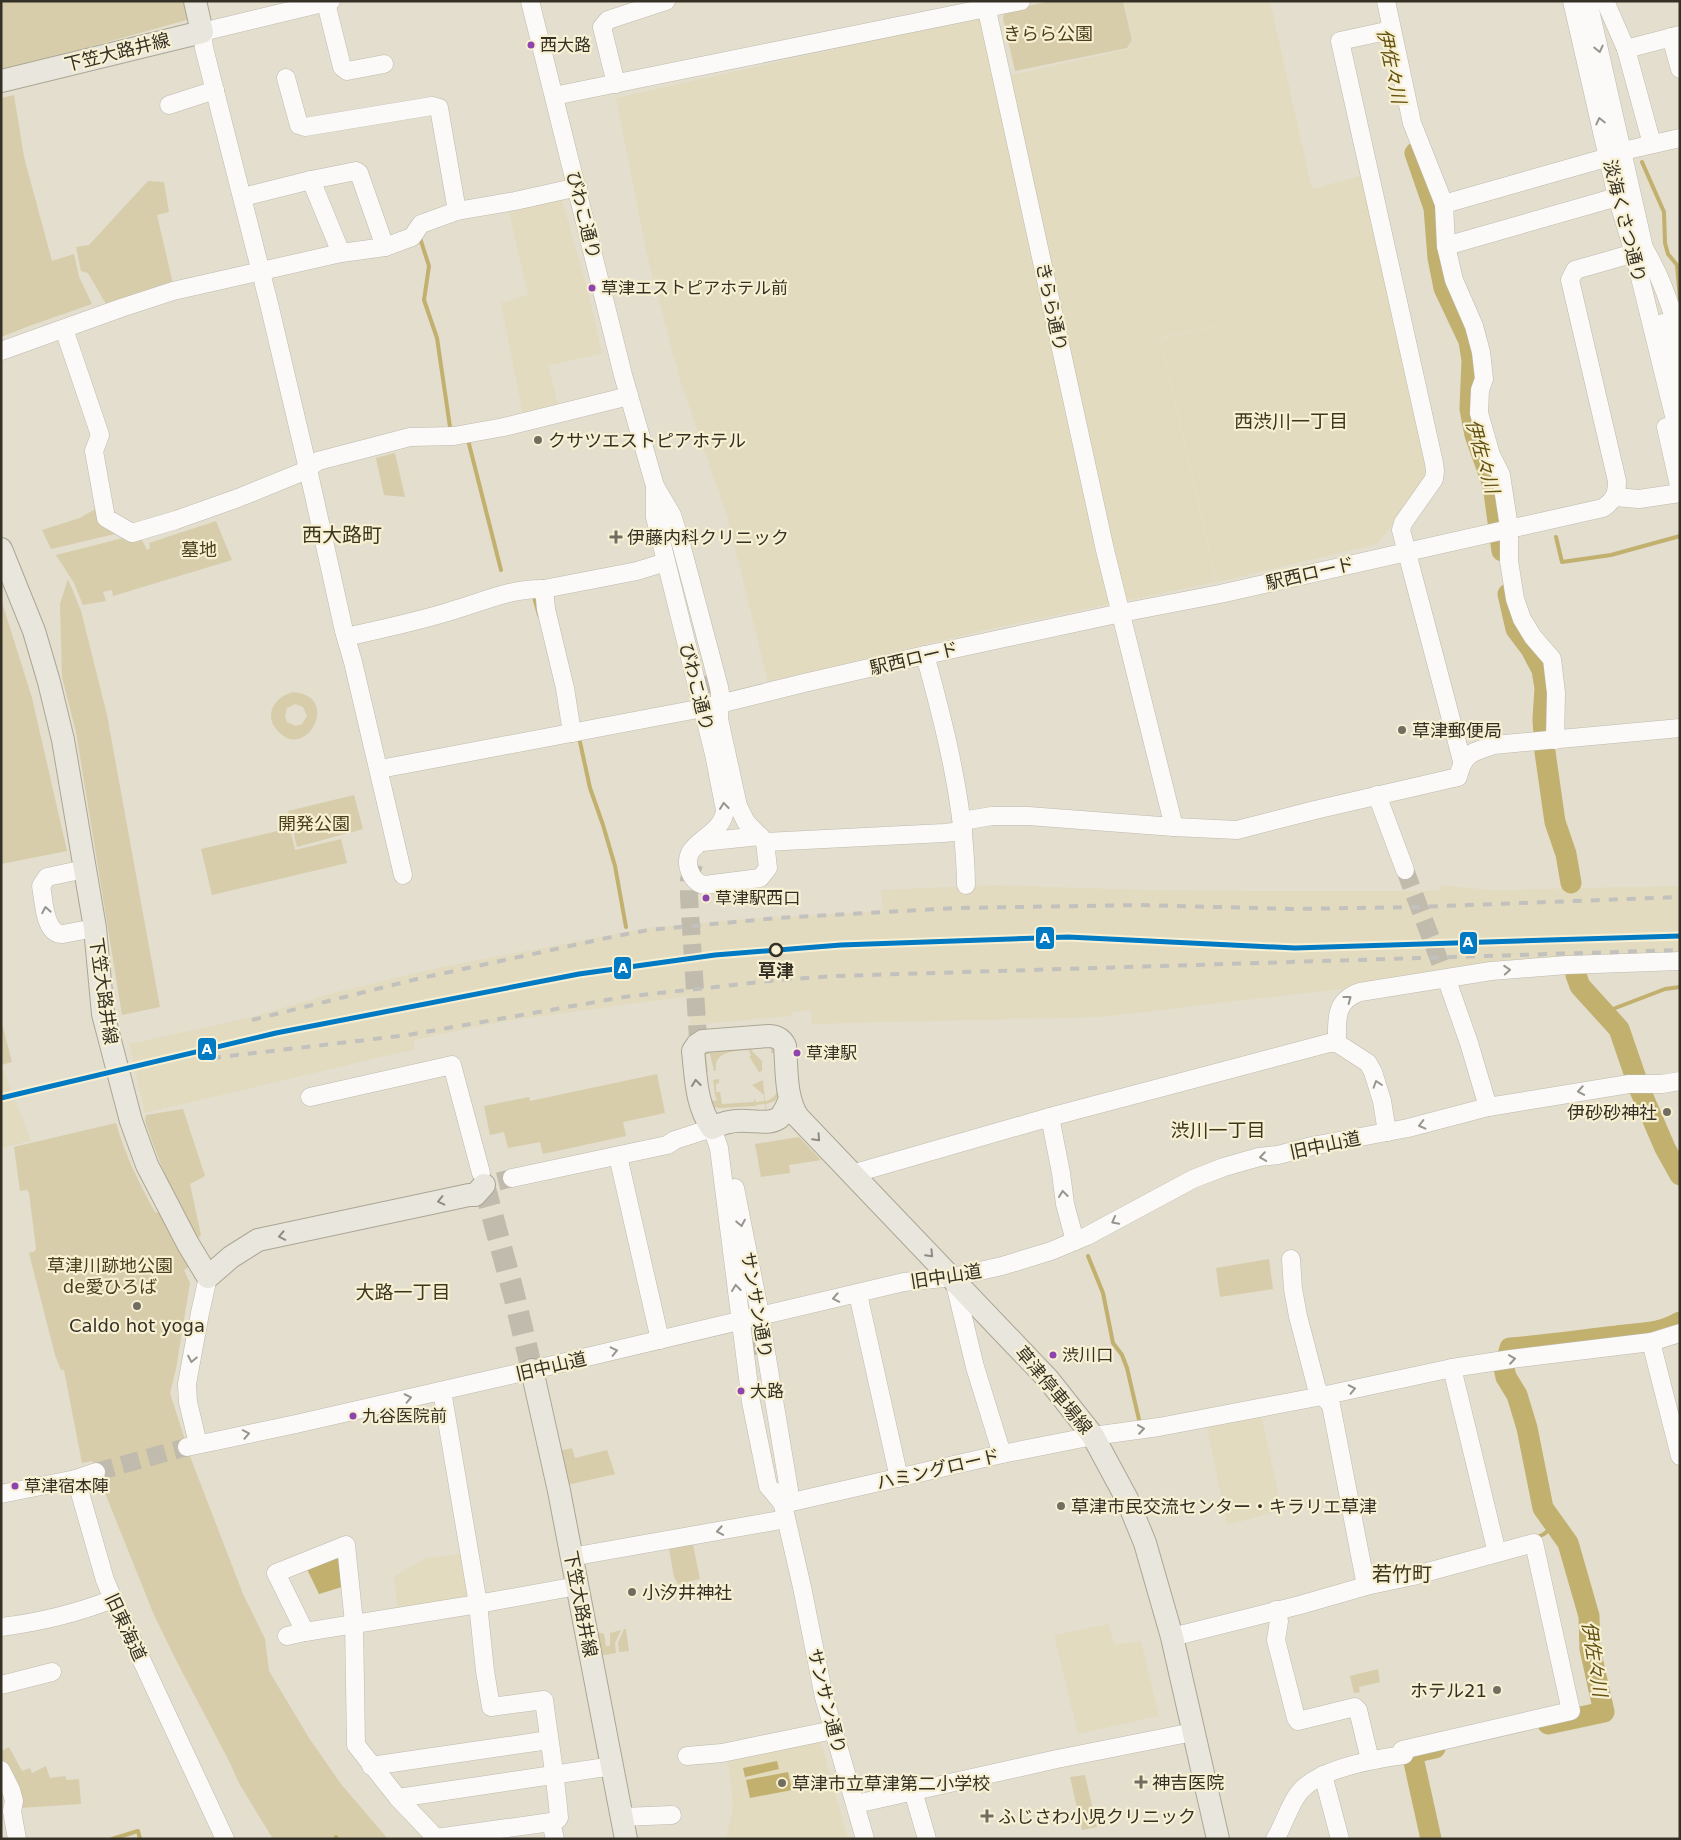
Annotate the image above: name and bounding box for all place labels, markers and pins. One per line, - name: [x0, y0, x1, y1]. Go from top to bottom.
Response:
- place label: 西大路: [540, 35, 591, 55]
- marker: 西大路: [526, 40, 536, 50]
- place label: 草津エストピアホテル前: [601, 278, 788, 298]
- marker: 草津エストピアホテル前: [587, 283, 597, 293]
- place label: クサツエストピアホテル: [548, 430, 746, 451]
- marker: クサツエストピアホテル: [532, 434, 544, 446]
- place label: 伊藤内科クリニック: [627, 527, 789, 548]
- marker: 伊藤内科クリニック: [609, 530, 623, 544]
- place label: 草津郵便局: [1412, 720, 1502, 741]
- marker: 草津郵便局: [1396, 724, 1408, 736]
- place label: 草津駅西口: [715, 888, 800, 908]
- marker: 草津駅西口: [701, 893, 711, 903]
- marker: 草津: [769, 943, 783, 957]
- place label: 草津: [758, 960, 794, 981]
- place label: 草津駅: [806, 1043, 857, 1063]
- marker: 草津駅: [792, 1048, 802, 1058]
- place label: 伊砂砂神社: [1567, 1102, 1657, 1123]
- marker: 伊砂砂神社: [1661, 1106, 1673, 1118]
- marker: Caldo hot yoga: [131, 1300, 143, 1312]
- place label: Caldo hot yoga: [69, 1315, 205, 1336]
- place label: 渋川口: [1062, 1345, 1113, 1365]
- marker: 渋川口: [1048, 1350, 1058, 1360]
- place label: 大路: [750, 1381, 784, 1401]
- marker: 大路: [736, 1386, 746, 1396]
- place label: 九谷医院前: [362, 1406, 447, 1426]
- marker: 九谷医院前: [348, 1411, 358, 1421]
- place label: 草津宿本陣: [24, 1476, 109, 1496]
- marker: 草津宿本陣: [10, 1481, 20, 1491]
- place label: 草津市民交流センター・キラリエ草津: [1071, 1496, 1377, 1517]
- marker: 草津市民交流センター・キラリエ草津: [1055, 1500, 1067, 1512]
- place label: 小汐井神社: [642, 1582, 732, 1603]
- marker: 小汐井神社: [626, 1586, 638, 1598]
- place label: ホテル21: [1410, 1680, 1487, 1701]
- marker: ホテル21: [1491, 1684, 1503, 1696]
- place label: 神吉医院: [1152, 1772, 1224, 1793]
- place label: 草津市立草津第二小学校: [792, 1773, 990, 1794]
- marker: 神吉医院: [1134, 1775, 1148, 1789]
- marker: 草津市立草津第二小学校: [776, 1777, 788, 1789]
- place label: ふじさわ小児クリニック: [998, 1806, 1196, 1827]
- marker: ふじさわ小児クリニック: [980, 1809, 994, 1823]

